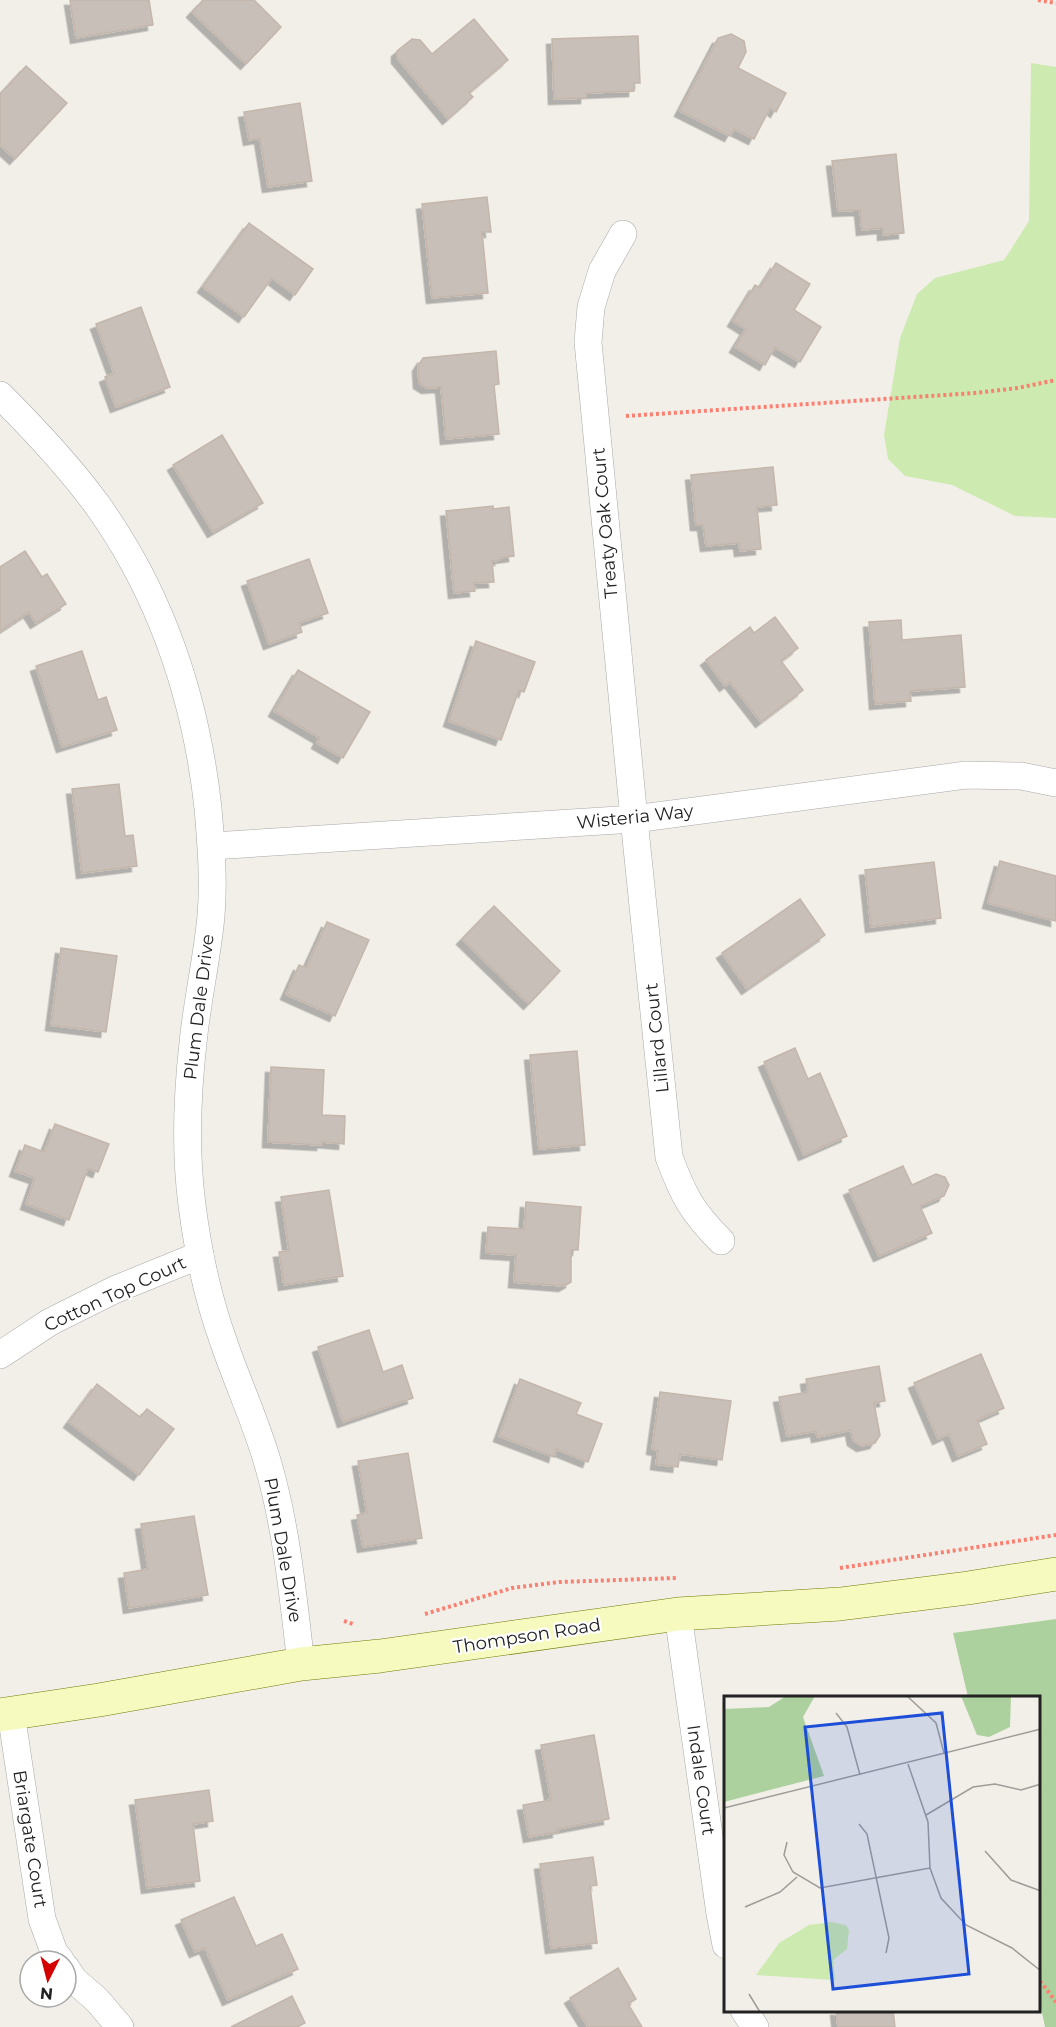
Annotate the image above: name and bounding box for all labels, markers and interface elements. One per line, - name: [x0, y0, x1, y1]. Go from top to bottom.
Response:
- street label: Treaty Oak Court: [587, 447, 623, 599]
- street label: Wisteria Way: [575, 800, 695, 834]
- street label: Plum Dale Drive: [179, 933, 219, 1081]
- street label: Lillard Court: [640, 982, 674, 1094]
- street label: Cotton Top Court: [41, 1252, 189, 1336]
- street label: Plum Dale Drive: [259, 1476, 307, 1624]
- street label: Thompson Road: [452, 1613, 602, 1659]
- inset map: [724, 1696, 1041, 2012]
- street label: Indale Court: [682, 1723, 720, 1837]
- street label: Briargate Court: [8, 1769, 52, 1909]
- north arrow: [18, 1949, 78, 2009]
- text: N: [39, 1983, 54, 2004]

